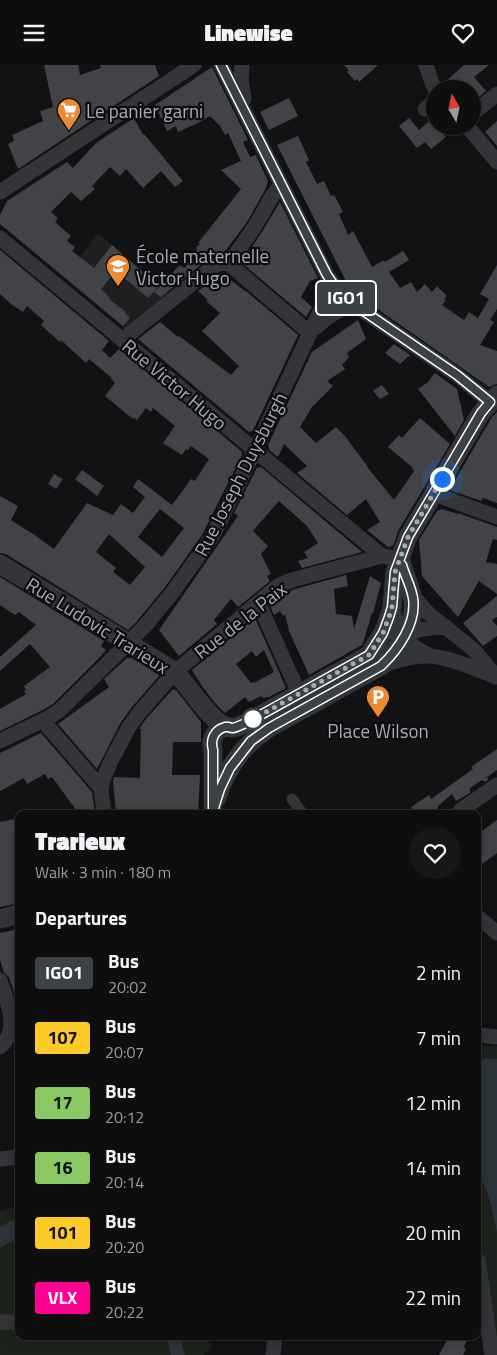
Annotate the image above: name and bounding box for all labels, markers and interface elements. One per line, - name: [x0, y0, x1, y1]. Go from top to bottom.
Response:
- text: Linewise: [204, 16, 293, 50]
- icon: menu: [20, 19, 48, 47]
- icon: heart: [449, 19, 477, 47]
- north arrow: [426, 80, 481, 135]
- map controls: [426, 80, 481, 135]
- place label: Le panier garni: [86, 96, 203, 125]
- supermarket icon: Le panier garni: [56, 97, 82, 131]
- place label: École maternelle Victor Hugo: [136, 241, 269, 292]
- school or university icon: École maternelle Victor Hugo: [105, 253, 131, 287]
- line badge: IGO1: [311, 282, 381, 314]
- text: IGO1: [327, 284, 365, 311]
- street label: Rue Victor Hugo: [116, 331, 234, 437]
- street label: Rue Joseph Duysburgh: [186, 387, 294, 561]
- your location: [430, 467, 455, 492]
- street label: Rue Ludovic Trarieux: [21, 569, 175, 681]
- street label: Rue de la Paix: [187, 574, 293, 666]
- parking icon: Place Wilson: [365, 684, 391, 718]
- unlabelled marker: [242, 708, 264, 730]
- place label: Place Wilson: [327, 716, 429, 745]
- text: Trarieux: [35, 823, 125, 859]
- button: heart: [409, 827, 461, 879]
- text: Walk · 3 min · 180 m: [35, 860, 171, 884]
- text: Departures: [35, 903, 127, 932]
- text: Bus: [108, 946, 139, 975]
- text: 2 min: [416, 958, 461, 987]
- text: IGO1: [45, 959, 83, 986]
- text: 20:02: [108, 975, 147, 999]
- text: Bus: [105, 1011, 136, 1040]
- text: 7 min: [416, 1023, 461, 1052]
- text: 107: [47, 1024, 78, 1051]
- text: 20:07: [105, 1040, 144, 1064]
- text: Bus: [105, 1076, 136, 1105]
- text: 12 min: [405, 1088, 461, 1117]
- text: 17: [52, 1089, 73, 1116]
- text: 20:12: [105, 1105, 144, 1129]
- text: Bus: [105, 1141, 136, 1170]
- text: 14 min: [405, 1153, 461, 1182]
- text: 16: [52, 1154, 73, 1181]
- text: 20:14: [105, 1170, 144, 1194]
- text: Bus: [105, 1206, 136, 1235]
- text: 20 min: [405, 1218, 461, 1247]
- text: 101: [47, 1219, 78, 1246]
- text: 20:20: [105, 1235, 144, 1259]
- text: Bus: [105, 1271, 136, 1300]
- text: 22 min: [405, 1283, 461, 1312]
- text: VLX: [48, 1284, 77, 1311]
- text: 20:22: [105, 1300, 144, 1324]

